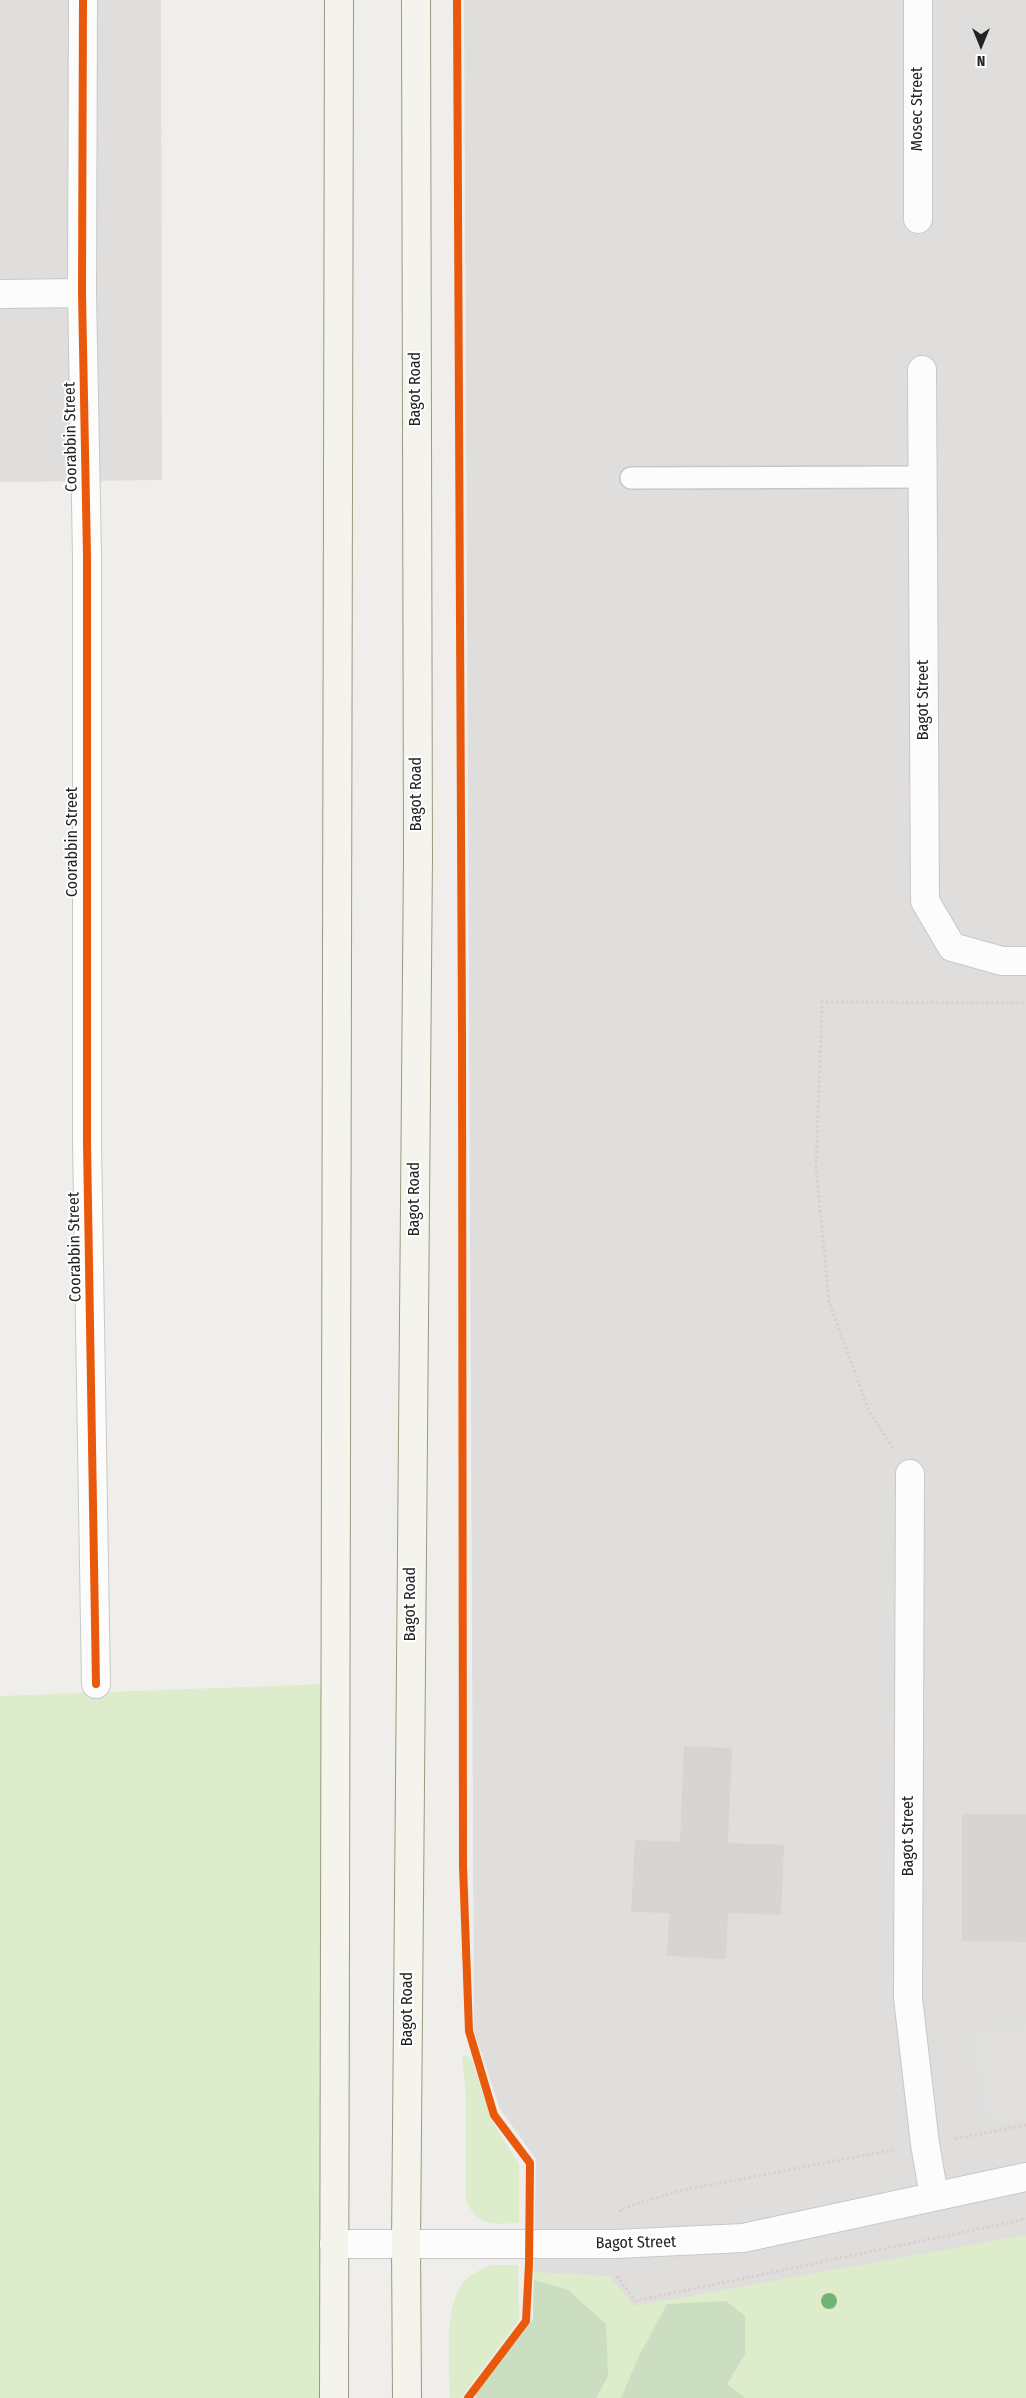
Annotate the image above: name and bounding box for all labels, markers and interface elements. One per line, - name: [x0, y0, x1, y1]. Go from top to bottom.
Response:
- north arrow: [956, 20, 1006, 70]
- text: N: [977, 52, 985, 69]
- street label: Mosec Street: [908, 67, 928, 151]
- street label: Bagot Road: [406, 352, 426, 426]
- street label: Coorabbin Street: [60, 382, 82, 492]
- street label: Bagot Street: [914, 660, 934, 740]
- street label: Bagot Road: [407, 757, 427, 831]
- street label: Coorabbin Street: [63, 787, 83, 897]
- street label: Bagot Road: [405, 1162, 425, 1236]
- street label: Coorabbin Street: [64, 1192, 86, 1302]
- street label: Bagot Road: [401, 1567, 421, 1641]
- street label: Bagot Street: [899, 1796, 919, 1876]
- street label: Bagot Road: [398, 1972, 418, 2046]
- street label: Bagot Street: [596, 2233, 676, 2253]

